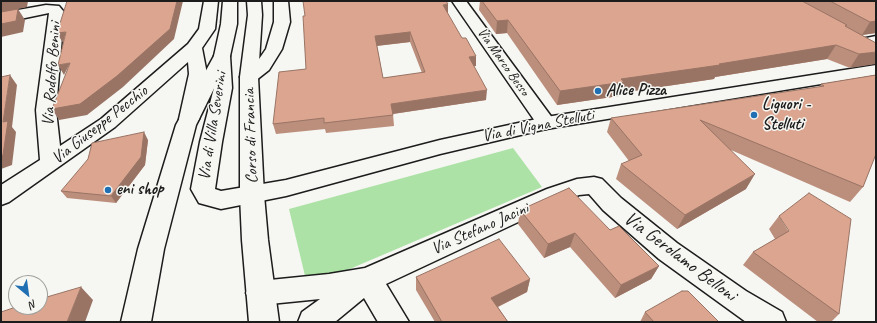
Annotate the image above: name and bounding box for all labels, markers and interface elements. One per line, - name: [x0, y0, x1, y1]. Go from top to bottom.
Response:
- street label: Via Rodolfo Benini: [38, 21, 66, 127]
- street label: Via Marco Besso: [473, 25, 533, 99]
- street label: Via di Villa Severini: [194, 70, 232, 182]
- street label: Via Giuseppe Pecchio: [48, 81, 152, 169]
- place label: Alice Pizza: [606, 81, 666, 101]
- marker: Alice Pizza: [593, 86, 603, 96]
- street label: Corso di Francia: [239, 88, 263, 184]
- place label: Liguori - Stelluti: [762, 95, 810, 135]
- street label: Via di Vigna Stelluti: [481, 105, 595, 147]
- marker: Liguori - Stelluti: [749, 110, 759, 120]
- place label: eni shop: [116, 180, 163, 200]
- marker: eni shop: [103, 185, 113, 195]
- street label: Via Stefano Jacini: [428, 198, 532, 260]
- street label: Via Gerolamo Belloni: [619, 207, 741, 307]
- north arrow: [8, 275, 48, 315]
- text: N: [27, 297, 40, 312]

